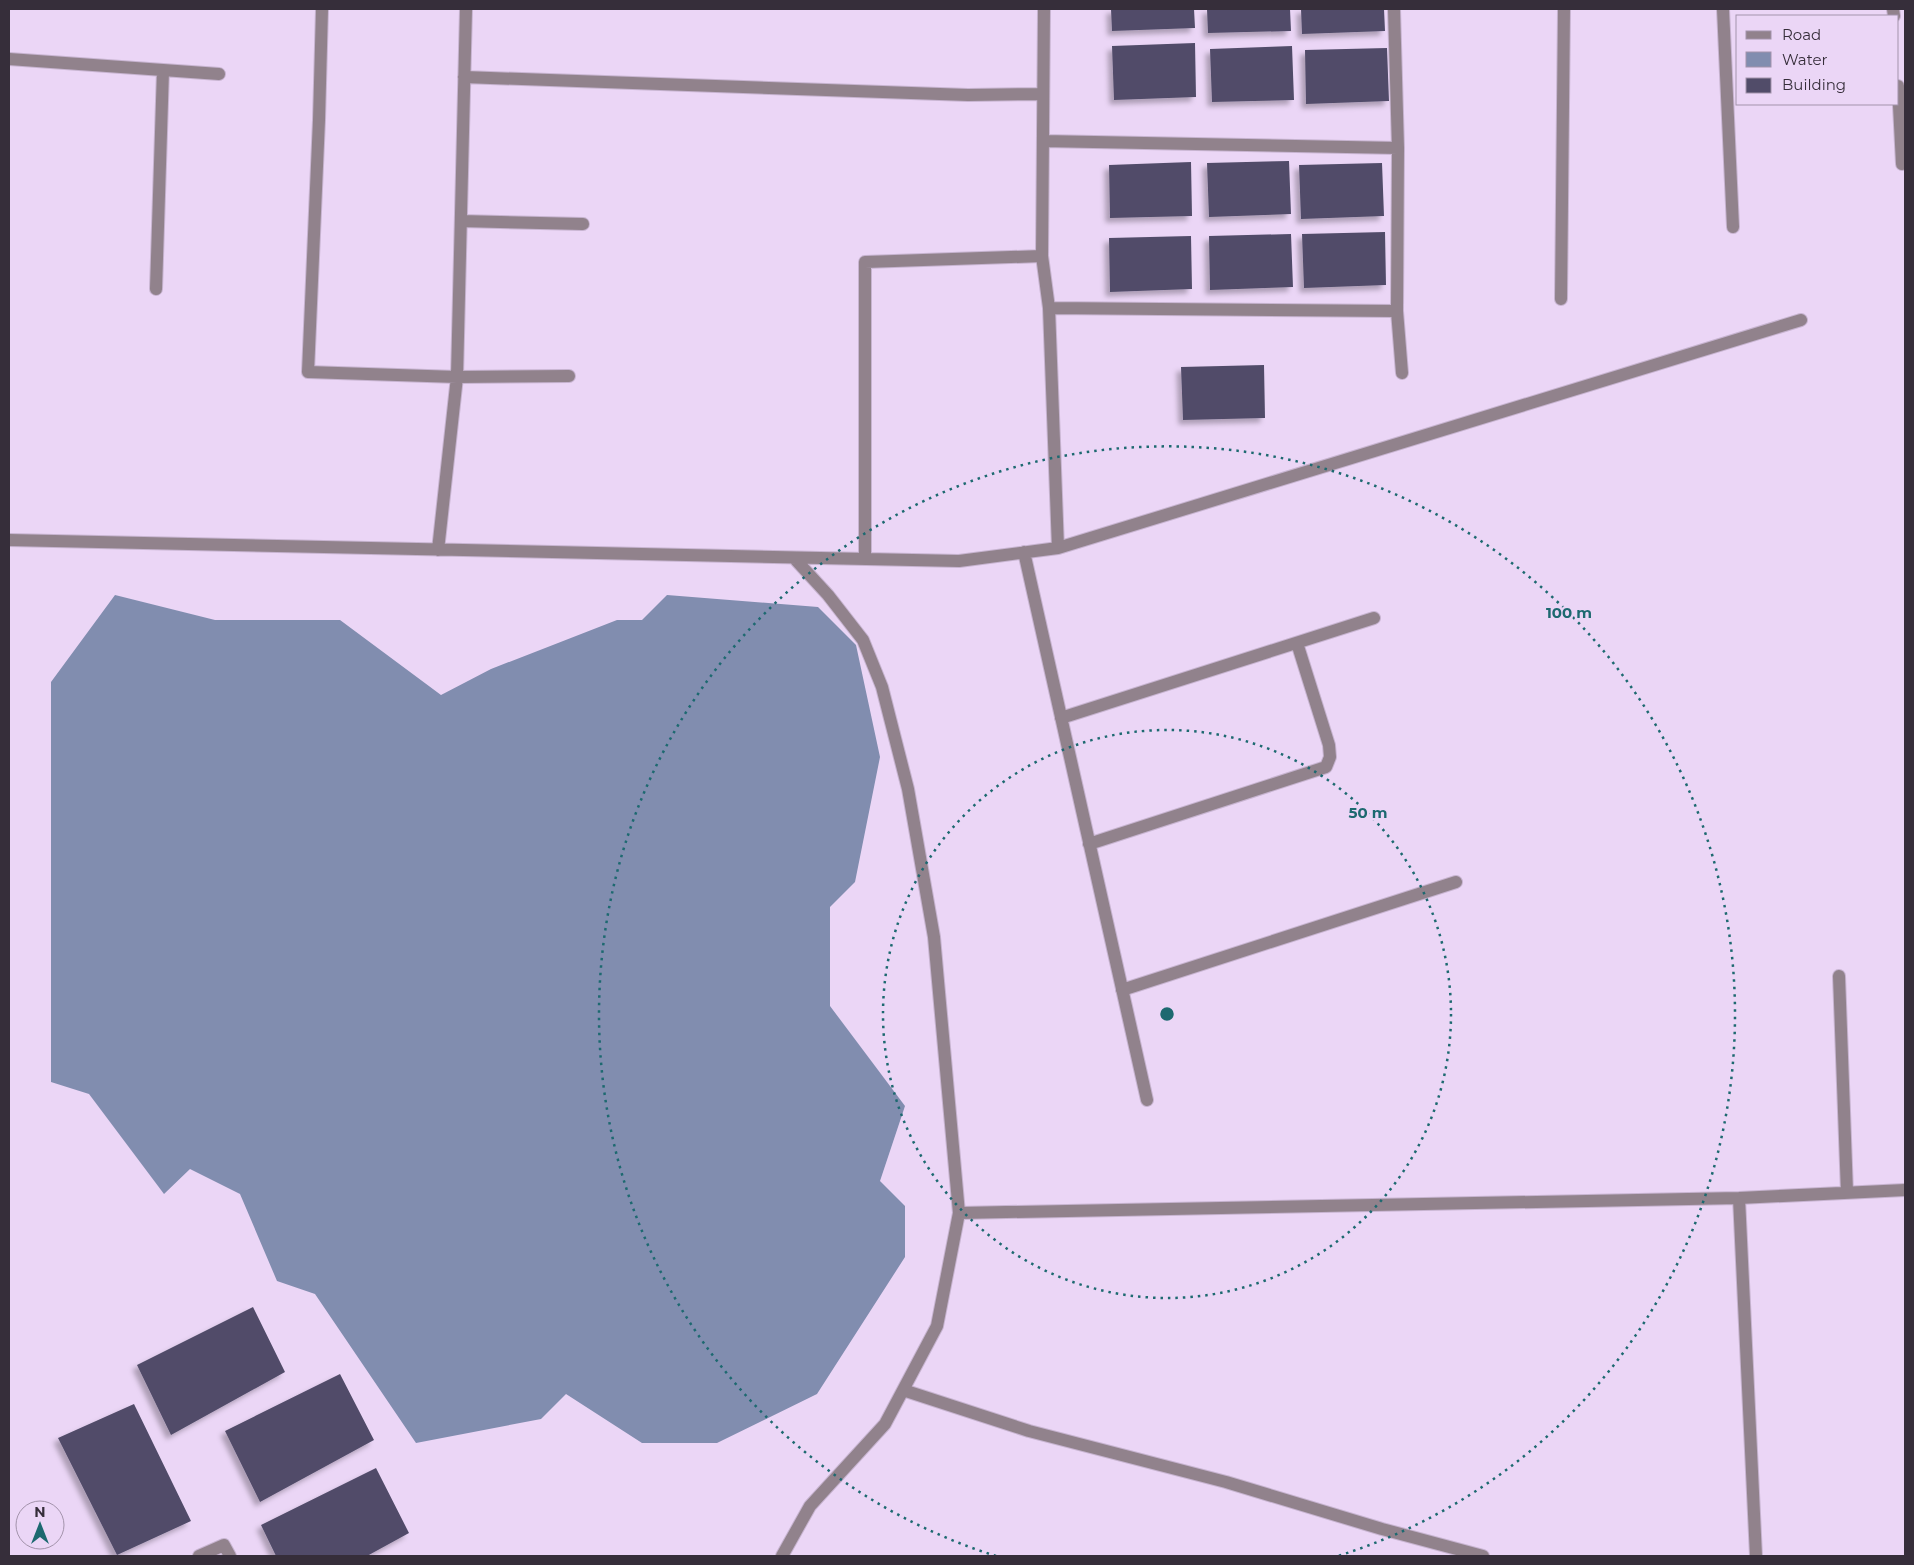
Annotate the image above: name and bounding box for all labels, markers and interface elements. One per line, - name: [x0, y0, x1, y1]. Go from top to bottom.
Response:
- legend: [1736, 15, 1899, 105]
- text: Road: [1782, 25, 1821, 44]
- text: Water: [1782, 50, 1828, 69]
- text: Building: [1782, 75, 1846, 94]
- text: 100 m: [1546, 603, 1592, 622]
- text: 50 m: [1348, 803, 1388, 822]
- centre of rings: [1158, 1005, 1176, 1023]
- north arrow: [15, 1500, 65, 1550]
- text: N: [34, 1503, 46, 1521]

